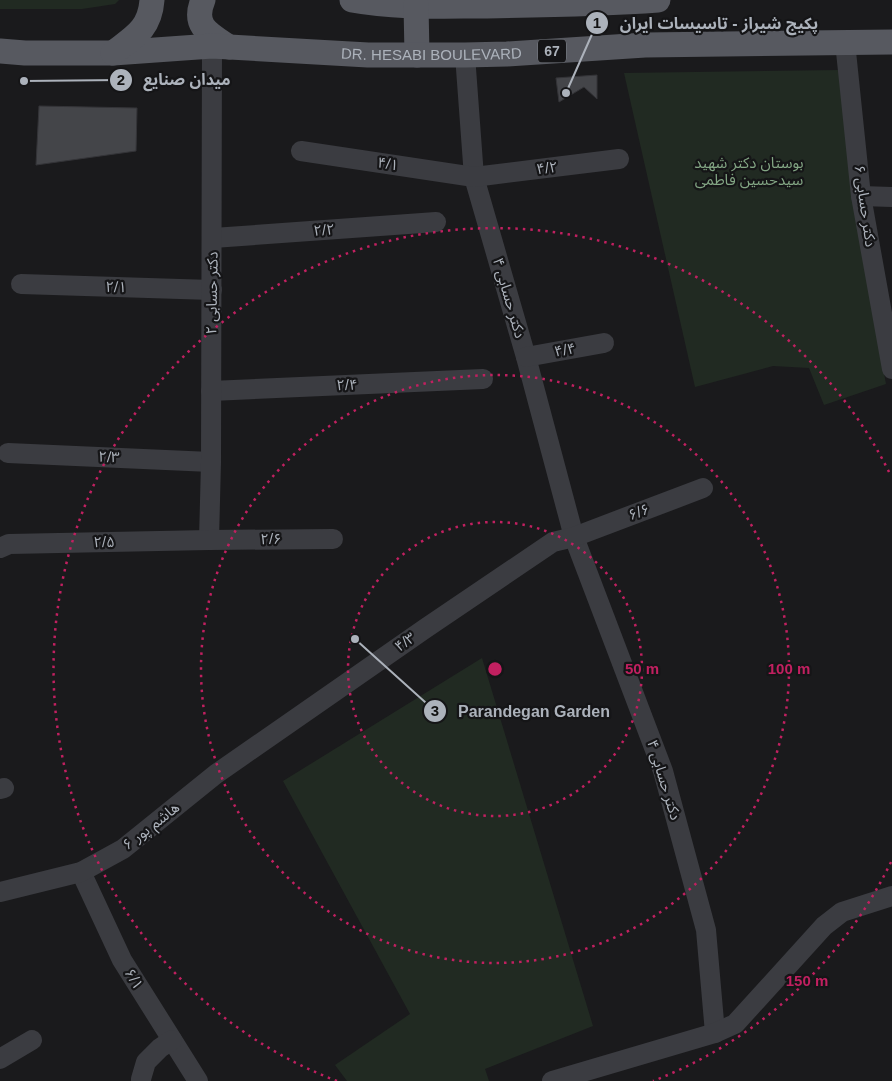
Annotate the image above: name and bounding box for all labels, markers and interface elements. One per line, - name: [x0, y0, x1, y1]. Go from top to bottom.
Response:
- callout: پکیج شیراز - تاسیسات ایران: [585, 7, 828, 38]
- text: 1: [593, 14, 601, 31]
- text: پکیج شیراز - تاسیسات ایران: [620, 15, 818, 36]
- road number: 67: [538, 40, 566, 62]
- street label: DR. HESABI BOULEVARD: [341, 44, 522, 63]
- callout: میدان صنایع: [108, 64, 241, 95]
- text: 2: [117, 71, 125, 88]
- text: میدان صنایع: [143, 71, 231, 92]
- street label: ۴/۱: [376, 153, 400, 174]
- park label: بوستان دکتر شهید سیدحسین فاطمی: [694, 154, 804, 189]
- street label: ۴/۲: [535, 158, 559, 177]
- street label: ۶ دکتر حسابی: [850, 164, 880, 248]
- street label: ۲/۲: [313, 220, 335, 239]
- street label: دکتر حسابی ۲: [202, 251, 222, 335]
- street label: دکتر حسابی ۴: [489, 256, 529, 340]
- street label: ۲/۱: [105, 278, 127, 295]
- street label: ۴/۴: [553, 339, 577, 360]
- street label: ۲/۴: [336, 376, 358, 393]
- street label: ۲/۳: [98, 447, 121, 466]
- street label: ۶/۶: [626, 500, 652, 523]
- street label: ۲/۶: [260, 530, 282, 547]
- street label: ۲/۵: [93, 533, 115, 550]
- street label: ۴/۳: [391, 628, 419, 655]
- centre of rings: [486, 660, 504, 678]
- text: 50 m: [625, 660, 659, 677]
- text: 100 m: [768, 660, 810, 677]
- callout: Parandegan Garden: [423, 696, 620, 727]
- text: 3: [431, 702, 439, 719]
- text: Parandegan Garden: [458, 703, 610, 720]
- street label: ۴ دکتر حسابی: [643, 738, 685, 822]
- street label: هاشم پور ۶: [119, 798, 184, 855]
- street label: ۶/۱: [122, 965, 147, 992]
- text: 150 m: [786, 972, 828, 989]

